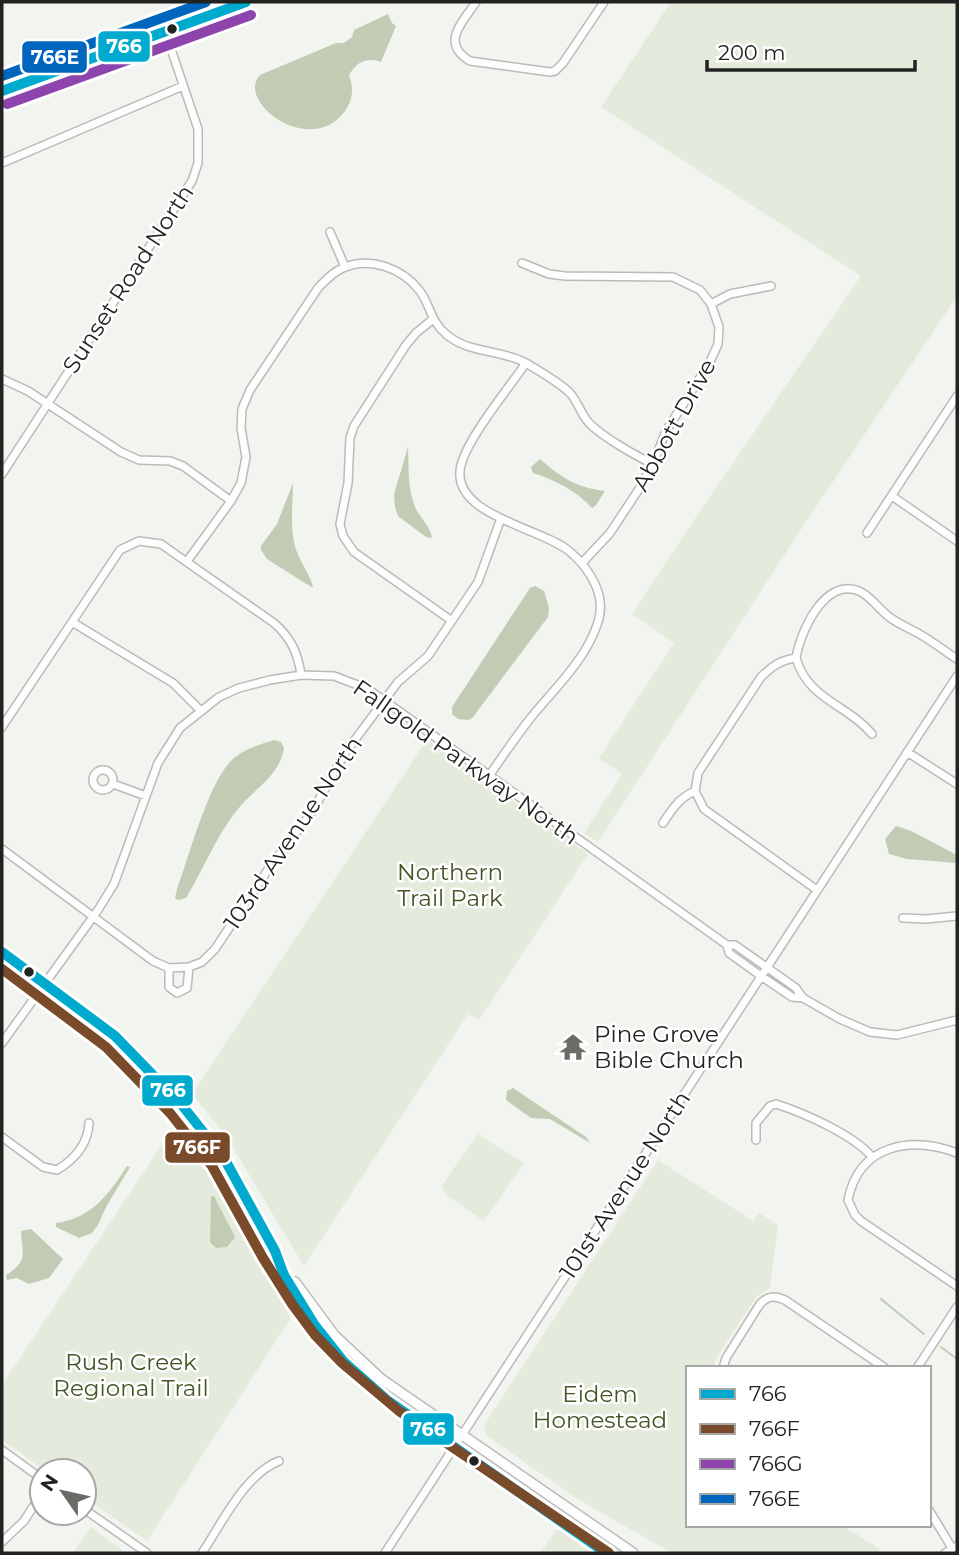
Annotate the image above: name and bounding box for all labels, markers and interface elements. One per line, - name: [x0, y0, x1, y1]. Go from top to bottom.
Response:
- unlabelled marker: [165, 22, 179, 36]
- scale bar: [707, 28, 915, 72]
- line badge: 766: [97, 30, 151, 63]
- text: 766: [106, 35, 142, 58]
- line badge: 766E: [21, 40, 88, 74]
- text: 200 m: [718, 40, 785, 65]
- text: 766E: [31, 46, 79, 69]
- street label: Sunset Road North: [57, 179, 199, 379]
- street label: Abbott Drive: [626, 354, 722, 496]
- street label: Fallgold Parkway North: [348, 673, 584, 851]
- street label: 103rd Avenue North: [218, 731, 368, 935]
- park label: Northern Trail Park: [397, 858, 503, 912]
- unlabelled marker: [22, 965, 36, 979]
- place label: Pine Grove Bible Church: [594, 1020, 744, 1074]
- temple icon: Pine Grove Bible Church: [558, 1032, 588, 1062]
- line badge: 766: [141, 1074, 194, 1107]
- text: 766: [150, 1079, 186, 1102]
- street label: 101st Avenue North: [554, 1086, 696, 1284]
- line badge: 766F: [164, 1131, 231, 1164]
- text: 766F: [173, 1136, 221, 1159]
- park label: Rush Creek Regional Trail: [53, 1348, 209, 1402]
- legend: [686, 1366, 931, 1527]
- park label: Eidem Homestead: [533, 1380, 667, 1434]
- text: 766: [749, 1381, 787, 1406]
- line badge: 766: [402, 1412, 455, 1446]
- text: 766F: [749, 1416, 800, 1441]
- text: 766: [410, 1418, 446, 1441]
- text: 766G: [749, 1451, 803, 1476]
- unlabelled marker: [467, 1454, 481, 1468]
- north arrow: [28, 1457, 98, 1527]
- text: N: [35, 1470, 63, 1496]
- text: 766E: [749, 1486, 801, 1511]

